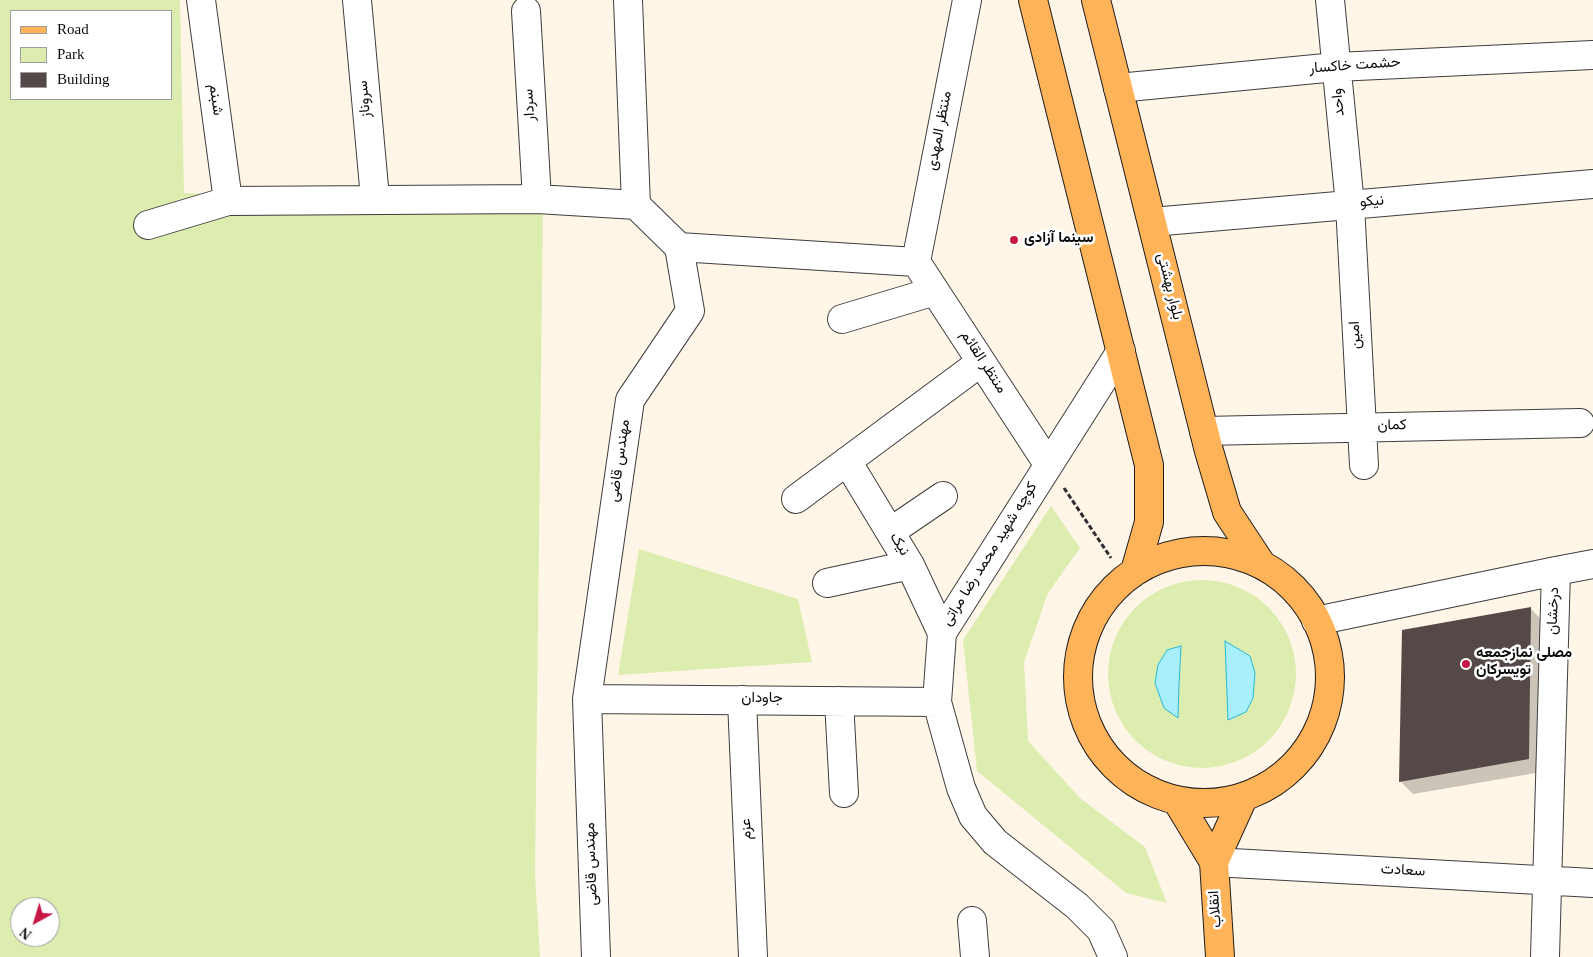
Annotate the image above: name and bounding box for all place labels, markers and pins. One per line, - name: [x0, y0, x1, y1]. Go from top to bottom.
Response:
- place label: سینما آزادی: [1024, 231, 1093, 249]
- marker: سینما آزادی: [1008, 234, 1020, 246]
- place label: مصلی نمازجمعه تویسرکان: [1476, 646, 1572, 681]
- marker: مصلی نمازجمعه تویسرکان: [1460, 658, 1472, 670]

